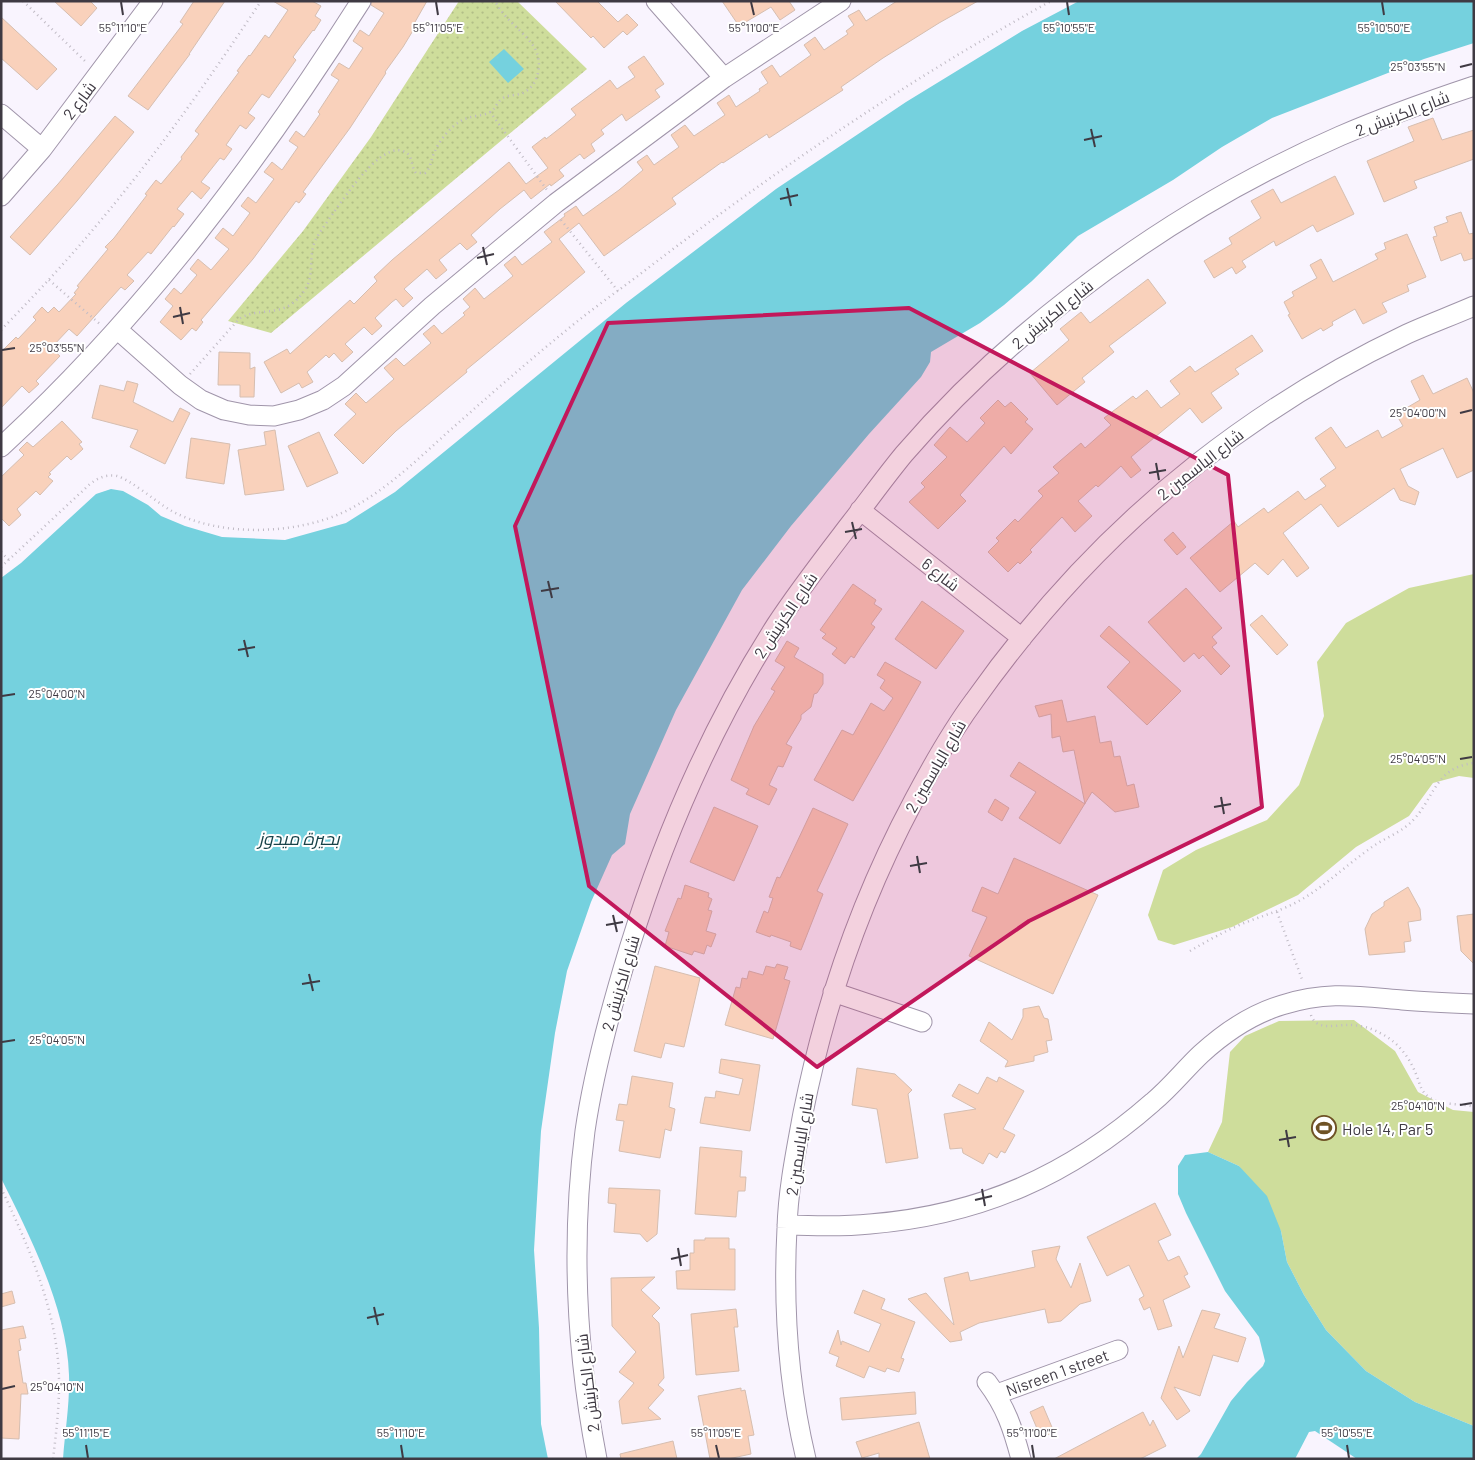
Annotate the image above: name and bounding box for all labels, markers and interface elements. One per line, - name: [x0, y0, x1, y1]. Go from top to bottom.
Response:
- text: 55°11'10"E: [99, 20, 147, 34]
- text: 55°11'05"E: [413, 20, 463, 34]
- text: 55°11'00"E: [729, 20, 779, 34]
- text: 55°10'55"E: [1043, 20, 1095, 34]
- text: 55°10'50"E: [1358, 20, 1410, 34]
- text: 25°03'55"N: [1390, 59, 1446, 73]
- street label: شارع 2: [59, 77, 102, 125]
- street label: شارع الكرنيش 2: [1352, 86, 1453, 142]
- street label: شارع الكرنيش 2: [1008, 275, 1098, 355]
- text: 25°03'55"N: [29, 340, 85, 354]
- text: 25°04'00"N: [1390, 405, 1446, 419]
- street label: شارع الياسمين 2: [1153, 424, 1249, 506]
- street label: شارع 6: [917, 553, 964, 597]
- street label: شارع الكرنيش 2: [749, 569, 823, 663]
- text: 25°04'00"N: [29, 686, 85, 700]
- street label: شارع الياسمين 2: [901, 716, 972, 817]
- text: 25°04'05"N: [1390, 751, 1446, 765]
- water label: بحيرة ميدوز: [256, 827, 341, 849]
- street label: شارع الكرنيش 2: [597, 933, 646, 1034]
- text: 25°04'05"N: [29, 1032, 85, 1046]
- street label: شارع الياسمين 2: [781, 1091, 819, 1197]
- text: 25°04'10"N: [1391, 1098, 1445, 1112]
- sports icon: Hole 14, Par 5: [1311, 1115, 1337, 1141]
- place label: Hole 14, Par 5: [1342, 1119, 1433, 1138]
- street label: شارع الكرنيش 2: [572, 1332, 605, 1433]
- street label: Nisreen 1 street: [1003, 1345, 1111, 1399]
- text: 25°04'10"N: [30, 1379, 84, 1393]
- text: 55°11'15"E: [62, 1425, 110, 1439]
- text: 55°11'10"E: [377, 1425, 425, 1439]
- text: 55°11'05"E: [691, 1425, 741, 1439]
- text: 55°11'00"E: [1007, 1425, 1057, 1439]
- text: 55°10'55"E: [1321, 1425, 1373, 1439]

